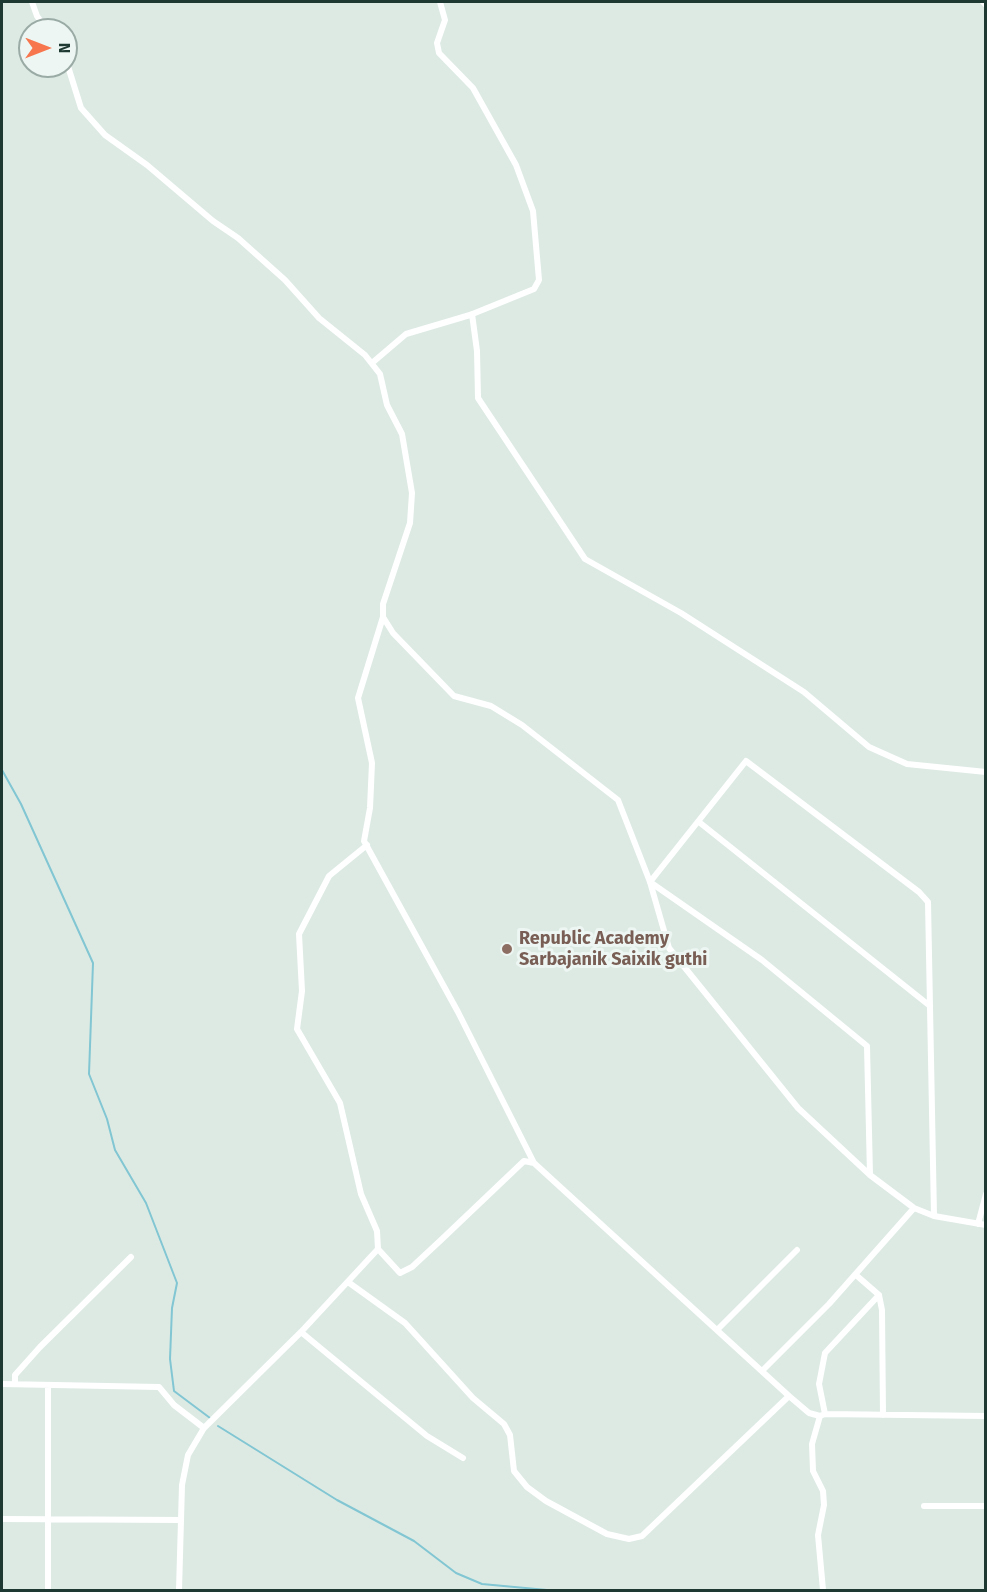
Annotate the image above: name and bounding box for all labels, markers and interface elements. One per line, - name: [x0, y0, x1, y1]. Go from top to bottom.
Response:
- north arrow: [18, 18, 78, 78]
- text: N: [55, 43, 74, 53]
- place label: Republic Academy Sarbajanik Saixik guthi: [519, 928, 707, 970]
- marker: Republic Academy Sarbajanik Saixik guthi: [500, 942, 514, 956]

